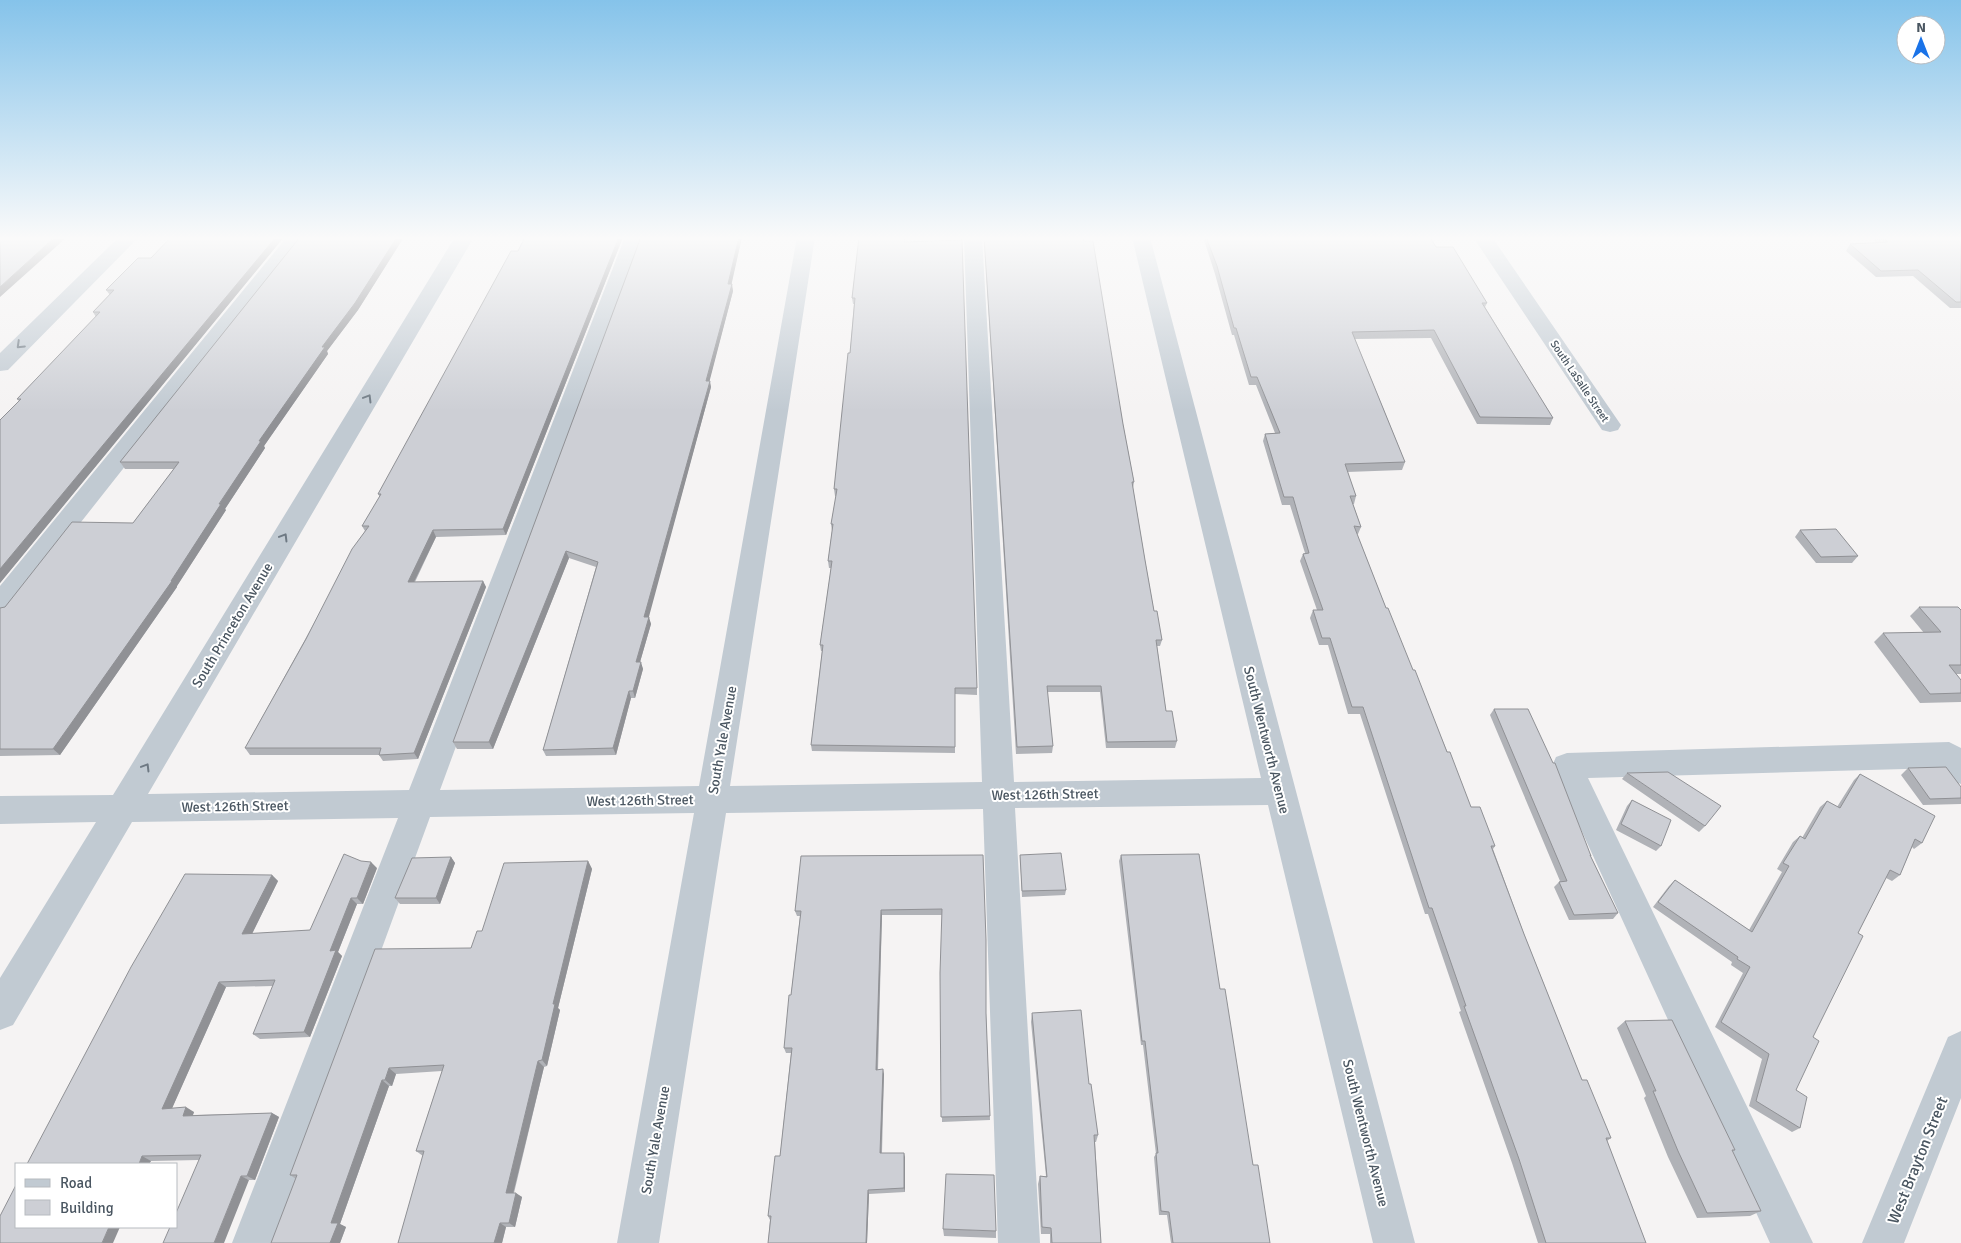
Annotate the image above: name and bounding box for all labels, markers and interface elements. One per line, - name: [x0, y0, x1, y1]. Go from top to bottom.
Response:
- north arrow: [1896, 15, 1946, 65]
- text: N: [1916, 19, 1926, 36]
- street label: South LaSalle Street: [1547, 338, 1612, 425]
- one-way arrow: [17, 339, 26, 348]
- one-way arrow: [362, 395, 372, 404]
- one-way arrow: [278, 534, 288, 543]
- street label: South Princeton Avenue: [188, 560, 277, 691]
- street label: South Wentworth Avenue: [1240, 665, 1293, 816]
- street label: South Yale Avenue: [705, 685, 740, 796]
- one-way arrow: [140, 763, 150, 772]
- street label: West 126th Street: [991, 785, 1099, 804]
- street label: West 126th Street: [586, 791, 694, 810]
- street label: West 126th Street: [181, 797, 289, 816]
- street label: South Wentworth Avenue: [1339, 1058, 1392, 1209]
- street label: South Yale Avenue: [638, 1085, 673, 1196]
- street label: West Brayton Street: [1883, 1093, 1953, 1227]
- legend: [15, 1163, 178, 1228]
- text: Road: [60, 1174, 92, 1192]
- text: Building: [60, 1199, 114, 1217]

